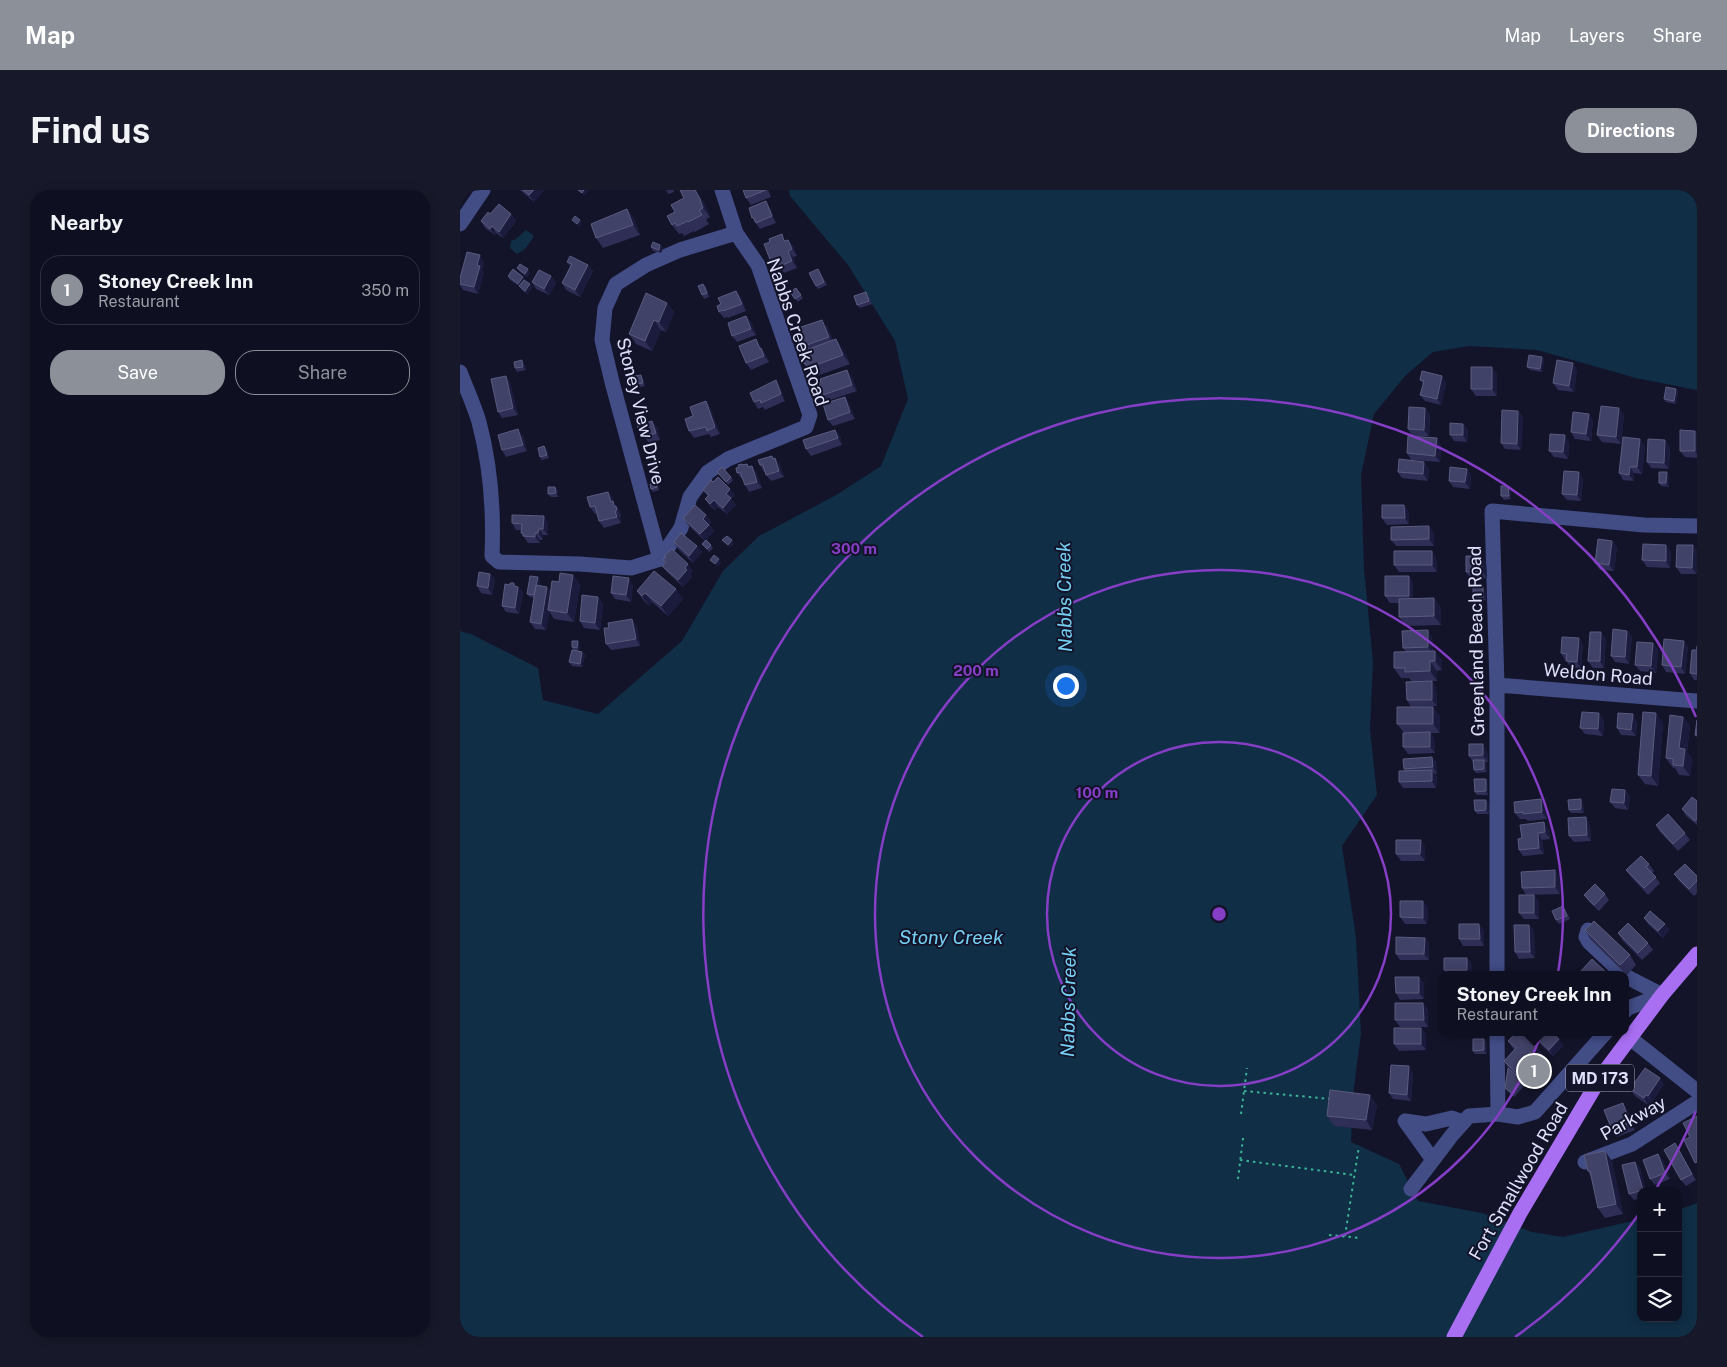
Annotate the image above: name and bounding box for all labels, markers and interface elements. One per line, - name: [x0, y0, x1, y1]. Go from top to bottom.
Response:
- text: Map: [25, 21, 75, 49]
- text: Map: [1505, 25, 1541, 46]
- text: Layers: [1569, 25, 1625, 46]
- text: Share: [1653, 25, 1702, 46]
- button: Directions: [1565, 108, 1697, 153]
- text: Find us: [30, 110, 150, 151]
- text: Nearby: [50, 210, 123, 235]
- street label: Nabbs Creek Road: [763, 255, 833, 409]
- text: Stoney Creek Inn: [98, 270, 253, 292]
- text: 1: [64, 281, 70, 300]
- text: 350 m: [361, 281, 409, 300]
- text: Restaurant: [98, 292, 180, 311]
- street label: Stoney View Drive: [613, 335, 669, 487]
- button: Save: [50, 350, 225, 395]
- button: Share: [235, 350, 410, 395]
- text: 300 m: [831, 540, 877, 557]
- water label: Nabbs Creek: [1052, 541, 1076, 652]
- street label: Greenland Beach Road: [1464, 545, 1488, 737]
- street label: Weldon Road: [1542, 659, 1654, 689]
- text: 200 m: [953, 662, 999, 679]
- your location: [1053, 673, 1079, 699]
- text: 100 m: [1076, 784, 1118, 801]
- centre of rings: [1210, 905, 1228, 923]
- water label: Stony Creek: [899, 926, 1004, 948]
- water label: Nabbs Creek: [1056, 946, 1080, 1057]
- popup: [1439, 971, 1629, 1036]
- text: Stoney Creek Inn: [1456, 983, 1612, 1005]
- text: Restaurant: [1456, 1005, 1538, 1024]
- pin: 1: [1518, 1052, 1550, 1090]
- road number: MD 173: [1566, 1064, 1634, 1091]
- street label: Parkway: [1597, 1091, 1670, 1145]
- street label: Fort Smallwood Road: [1464, 1098, 1572, 1264]
- map controls: [1637, 1187, 1682, 1322]
- button: +: [1637, 1187, 1682, 1232]
- button: −: [1637, 1232, 1682, 1277]
- button: layers: [1637, 1277, 1682, 1322]

